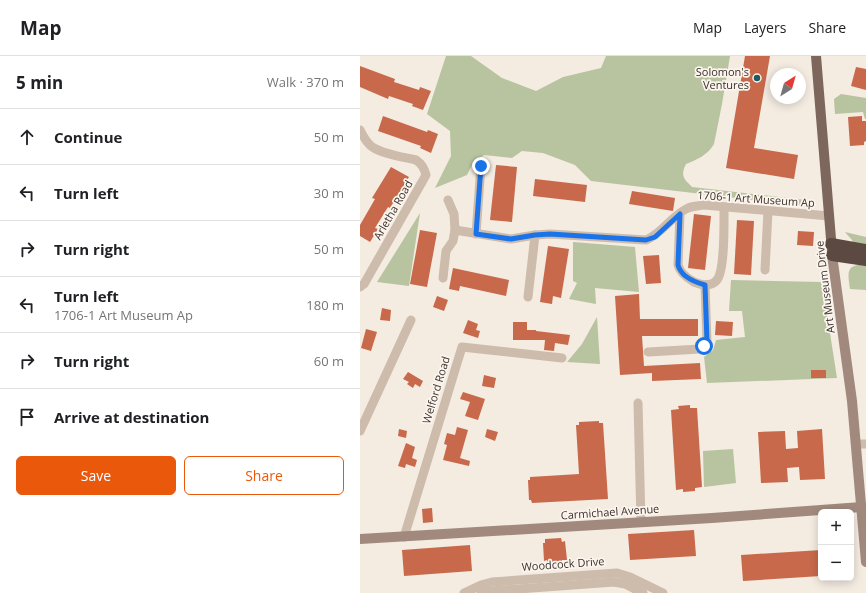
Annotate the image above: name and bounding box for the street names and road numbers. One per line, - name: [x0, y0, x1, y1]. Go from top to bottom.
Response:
- street label: Arletha Road: [369, 177, 416, 242]
- street label: 1706-1 Art Museum Ap: [697, 187, 815, 210]
- street label: Art Museum Drive: [811, 240, 838, 334]
- street label: Welford Road: [418, 354, 453, 425]
- street label: Carmichael Avenue: [560, 501, 660, 522]
- street label: Woodcock Drive: [521, 553, 605, 574]

